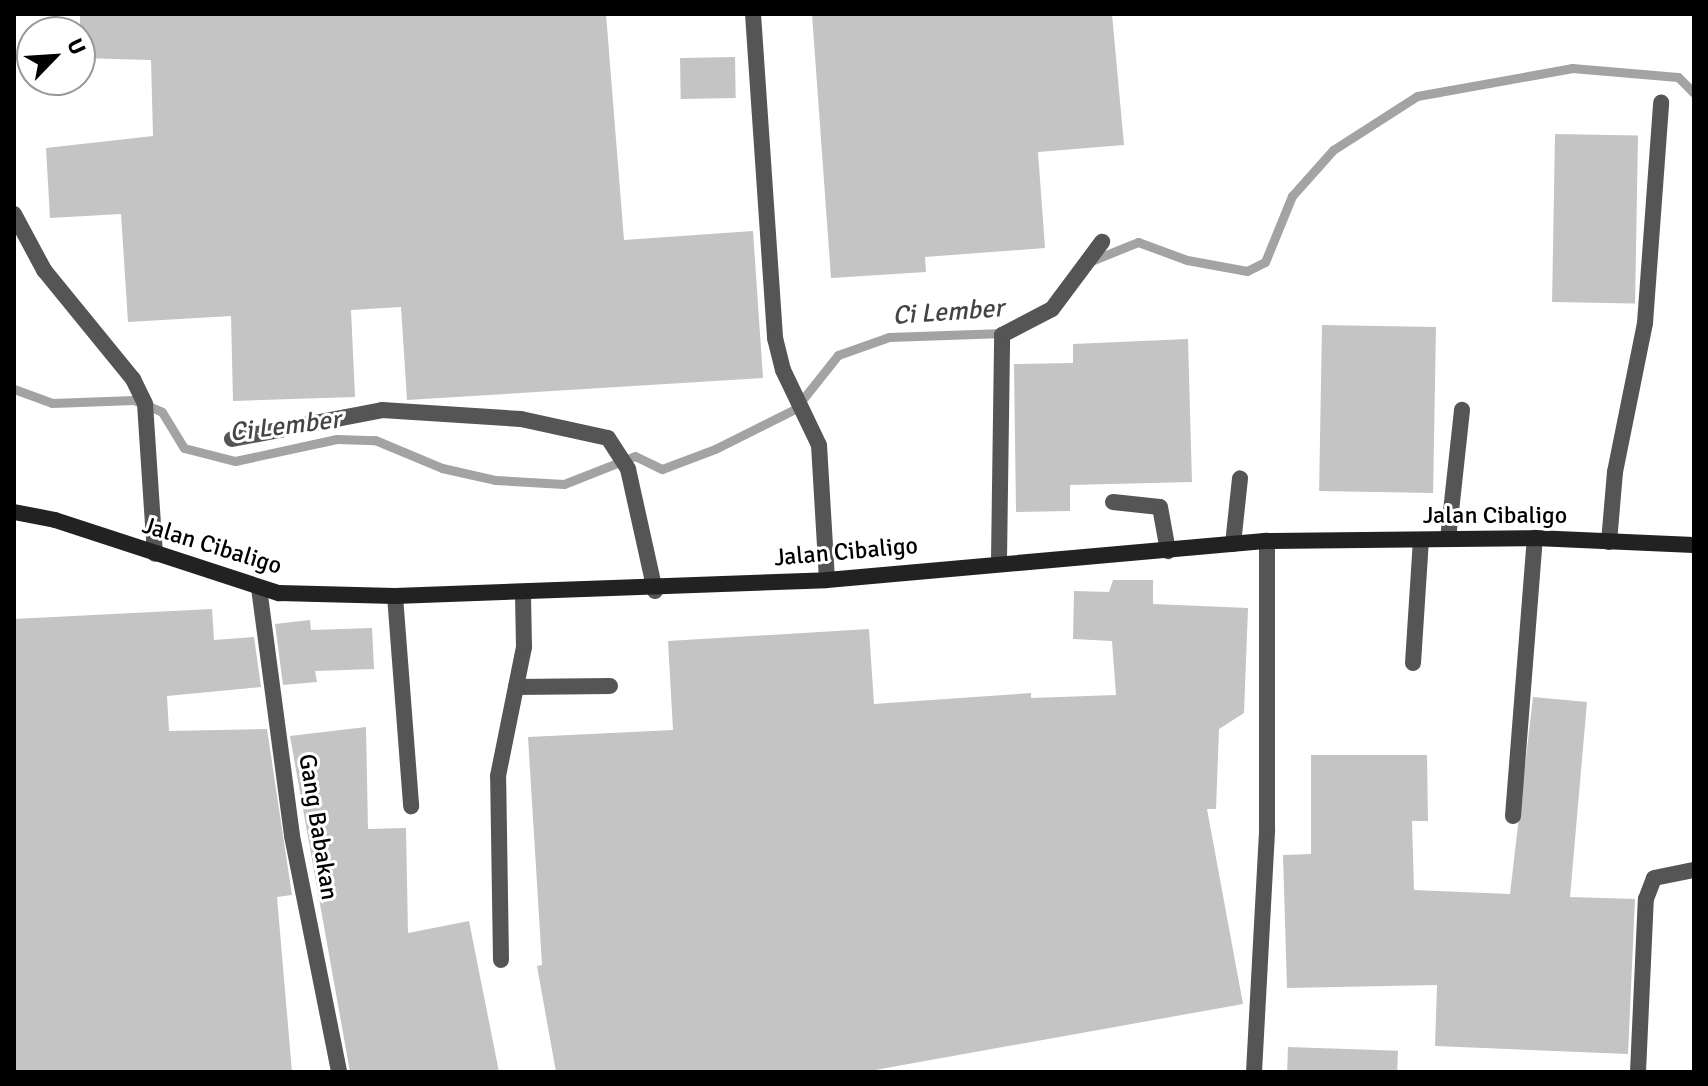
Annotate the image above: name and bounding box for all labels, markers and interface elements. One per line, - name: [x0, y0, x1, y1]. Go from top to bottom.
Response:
- north arrow: [16, 16, 96, 96]
- text: U: [61, 34, 92, 59]
- water label: Ci Lember: [891, 294, 1005, 332]
- water label: Ci Lember: [228, 405, 342, 449]
- street label: Jalan Cibaligo: [1423, 502, 1567, 530]
- street label: Jalan Cibaligo: [139, 511, 285, 581]
- street label: Jalan Cibaligo: [773, 531, 919, 573]
- street label: Gang Babakan: [292, 752, 344, 902]

